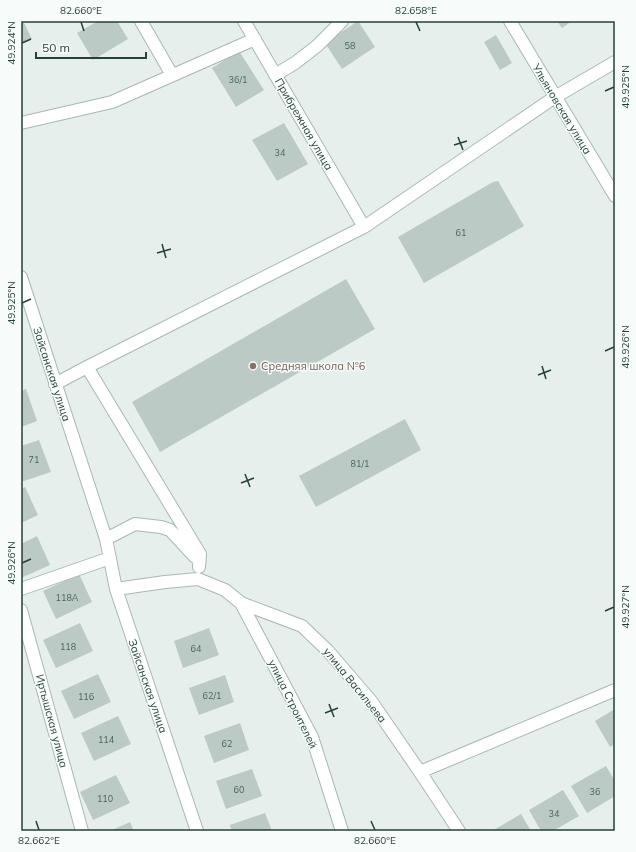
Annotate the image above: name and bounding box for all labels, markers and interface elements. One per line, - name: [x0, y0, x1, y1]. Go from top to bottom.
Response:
- text: 82.660°E: [60, 4, 102, 17]
- text: 82.658°E: [395, 4, 437, 17]
- text: 49.924°N: [5, 21, 18, 65]
- scale bar: [36, 34, 146, 60]
- text: 50 m: [42, 40, 70, 55]
- house number: 58: [345, 40, 355, 51]
- street label: Ульяновская улица: [529, 60, 595, 157]
- text: 49.925°N: [619, 65, 632, 109]
- house number: 36/1: [229, 74, 247, 85]
- street label: Прибрежная улица: [272, 75, 336, 173]
- house number: 34: [275, 147, 286, 158]
- house number: 61: [456, 227, 466, 238]
- text: 49.925°N: [5, 281, 18, 325]
- street label: Зайсанская улица: [30, 325, 74, 423]
- text: 49.926°N: [619, 325, 632, 369]
- place label: Средняя школа №6: [261, 359, 366, 373]
- marker: Средняя школа №6: [248, 361, 258, 371]
- house number: 71: [29, 454, 39, 465]
- house number: 81/1: [351, 458, 369, 469]
- text: 49.926°N: [5, 541, 18, 585]
- text: 49.927°N: [619, 585, 632, 629]
- house number: 118А: [56, 592, 79, 603]
- street label: Зайсанская улица: [125, 637, 171, 735]
- house number: 118: [60, 641, 76, 652]
- house number: 64: [191, 643, 202, 654]
- street label: улица Васильева: [320, 645, 390, 725]
- street label: улица Строителей: [265, 657, 321, 751]
- street label: Иртышская улица: [33, 673, 71, 769]
- house number: 62/1: [203, 690, 221, 701]
- house number: 116: [78, 691, 94, 702]
- house number: 114: [98, 734, 115, 745]
- house number: 62: [222, 738, 232, 749]
- house number: 60: [234, 784, 244, 795]
- house number: 36: [590, 786, 600, 797]
- house number: 110: [97, 793, 113, 804]
- house number: 34: [549, 808, 560, 819]
- text: 82.662°E: [18, 834, 60, 847]
- text: 82.660°E: [354, 834, 396, 847]

